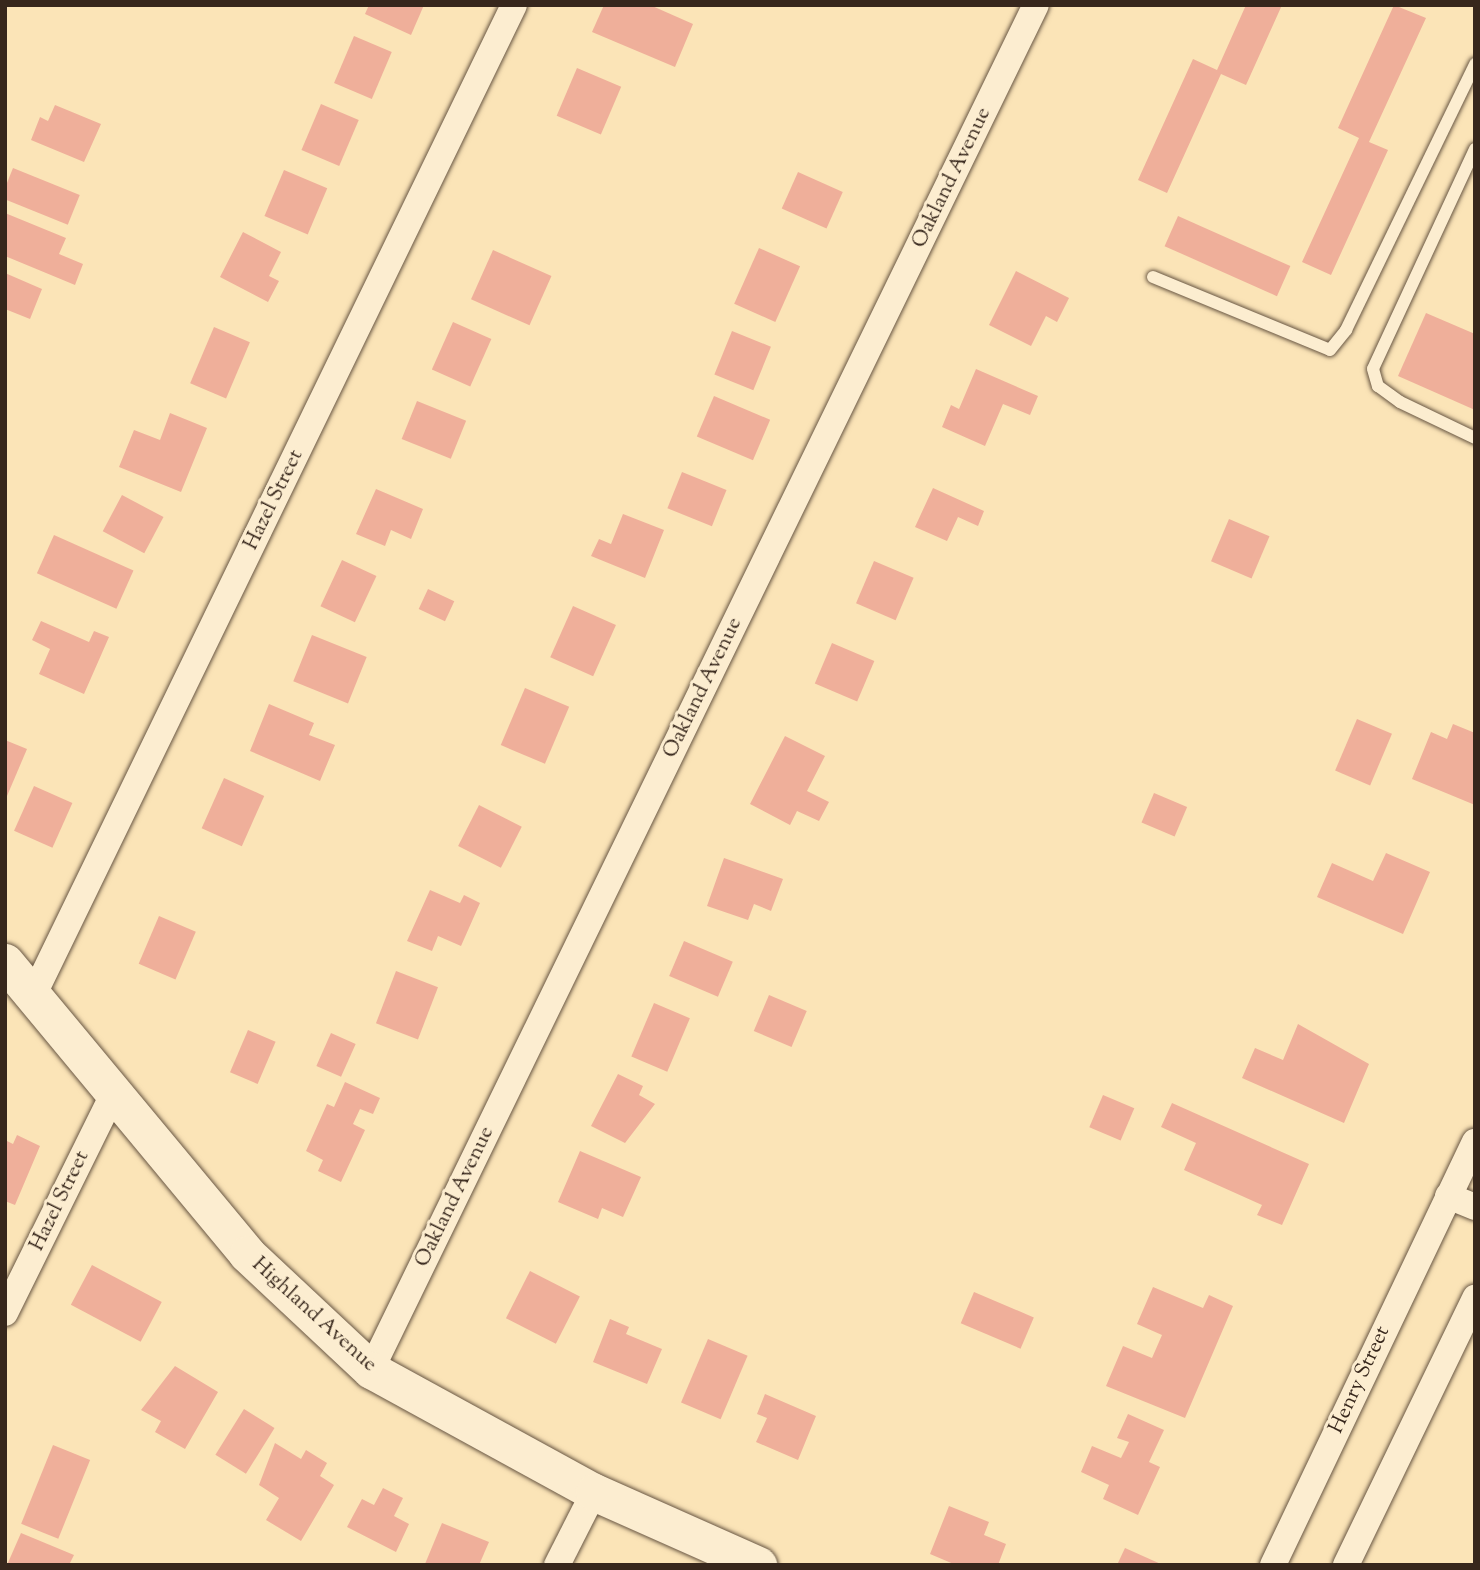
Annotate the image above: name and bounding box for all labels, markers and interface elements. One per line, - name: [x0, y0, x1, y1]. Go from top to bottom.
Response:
- street label: Oakland Avenue: [907, 104, 997, 252]
- street label: Hazel Street: [239, 446, 309, 554]
- street label: Oakland Avenue: [658, 614, 748, 762]
- street label: Oakland Avenue: [410, 1123, 500, 1271]
- street label: Hazel Street: [25, 1147, 95, 1255]
- street label: Highland Avenue: [246, 1252, 382, 1378]
- street label: Henry Street: [1324, 1322, 1396, 1438]

